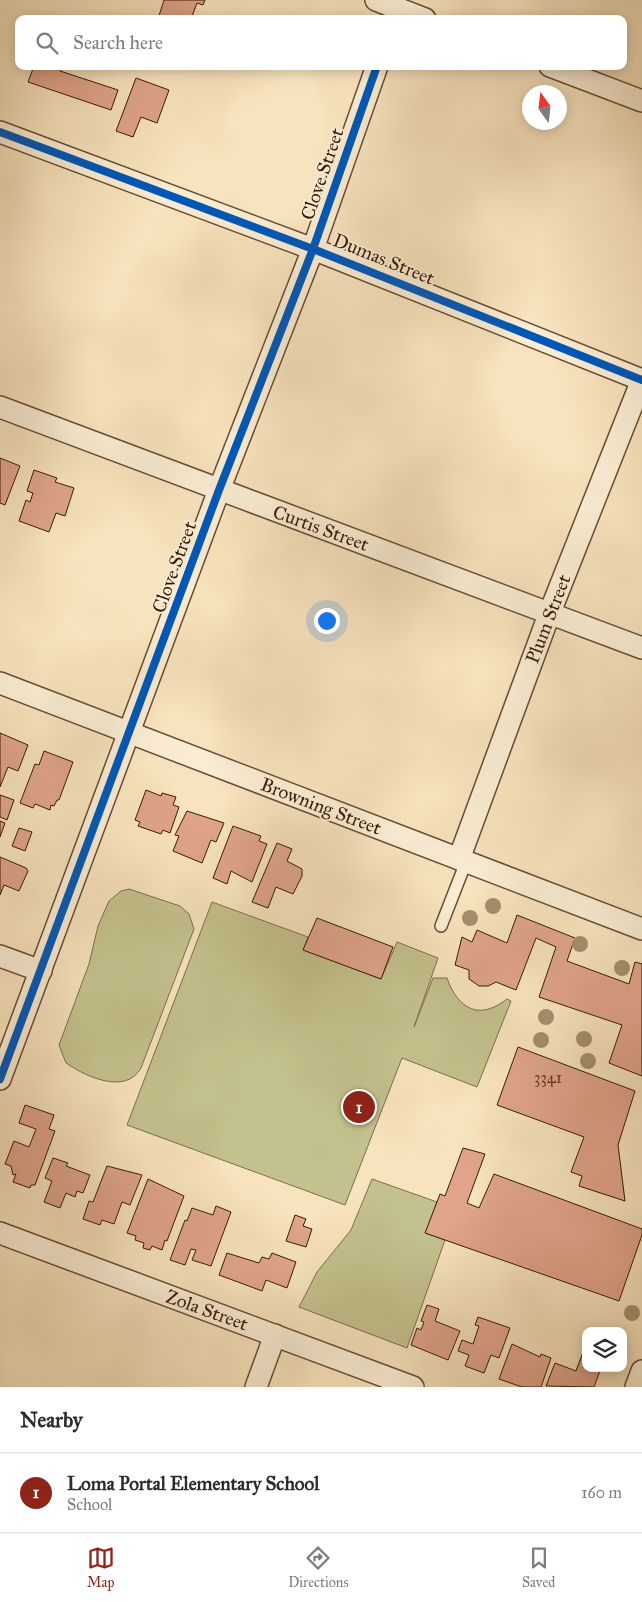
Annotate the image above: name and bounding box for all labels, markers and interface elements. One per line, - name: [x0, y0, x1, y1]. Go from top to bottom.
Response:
- search box: [15, 15, 627, 70]
- icon: search: [33, 29, 61, 57]
- text: Search here: [73, 31, 163, 54]
- north arrow: [522, 85, 567, 130]
- street label: Clove Street: [296, 125, 349, 223]
- street label: Dumas Street: [330, 228, 438, 290]
- street label: Curtis Street: [270, 500, 372, 556]
- street label: Clove Street: [147, 518, 201, 616]
- street label: Plum Street: [521, 571, 576, 667]
- your location: [314, 608, 340, 634]
- street label: Browning Street: [257, 772, 385, 841]
- house number: 3341: [534, 1068, 562, 1087]
- pin: 1: [343, 1088, 375, 1126]
- street label: Zola Street: [163, 1284, 252, 1336]
- map controls: [582, 1327, 627, 1372]
- button: layers: [582, 1327, 627, 1372]
- text: Nearby: [20, 1407, 83, 1433]
- text: Loma Portal Elementary School: [67, 1472, 319, 1495]
- text: 1: [33, 1483, 39, 1502]
- text: 160 m: [581, 1483, 622, 1502]
- text: School: [67, 1495, 112, 1514]
- tab: Map: [87, 1544, 115, 1591]
- tab: Directions: [288, 1544, 349, 1591]
- tab: Saved: [522, 1544, 555, 1591]

